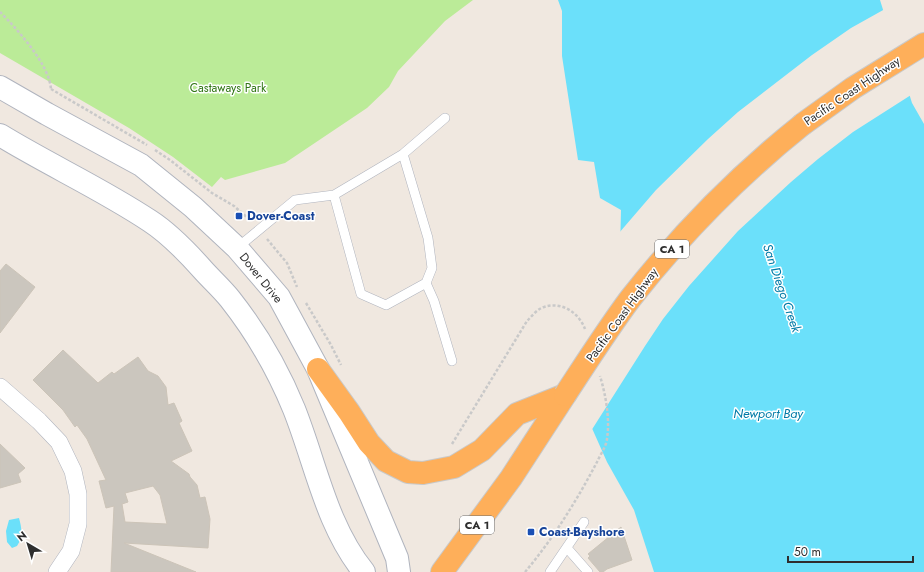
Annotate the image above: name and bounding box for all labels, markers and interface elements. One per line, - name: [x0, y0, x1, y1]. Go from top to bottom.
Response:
- street label: Pacific Coast Highway: [800, 52, 904, 130]
- park label: Castaways Park: [190, 79, 267, 97]
- place label: Dover-Coast: [247, 207, 315, 225]
- marker: Dover-Coast: [234, 211, 244, 221]
- road number: CA 1: [655, 240, 689, 258]
- water label: San Diego Creek: [758, 241, 806, 335]
- street label: Dover Drive: [235, 249, 287, 307]
- street label: Pacific Coast Highway: [582, 264, 663, 366]
- water label: Newport Bay: [733, 404, 804, 423]
- road number: CA 1: [460, 516, 494, 534]
- place label: Coast-Bayshore: [539, 523, 625, 541]
- north arrow: [8, 524, 48, 564]
- text: N: [13, 527, 30, 545]
- marker: Coast-Bayshore: [526, 527, 536, 537]
- scale bar: [788, 538, 913, 564]
- text: 50 m: [794, 543, 821, 561]

